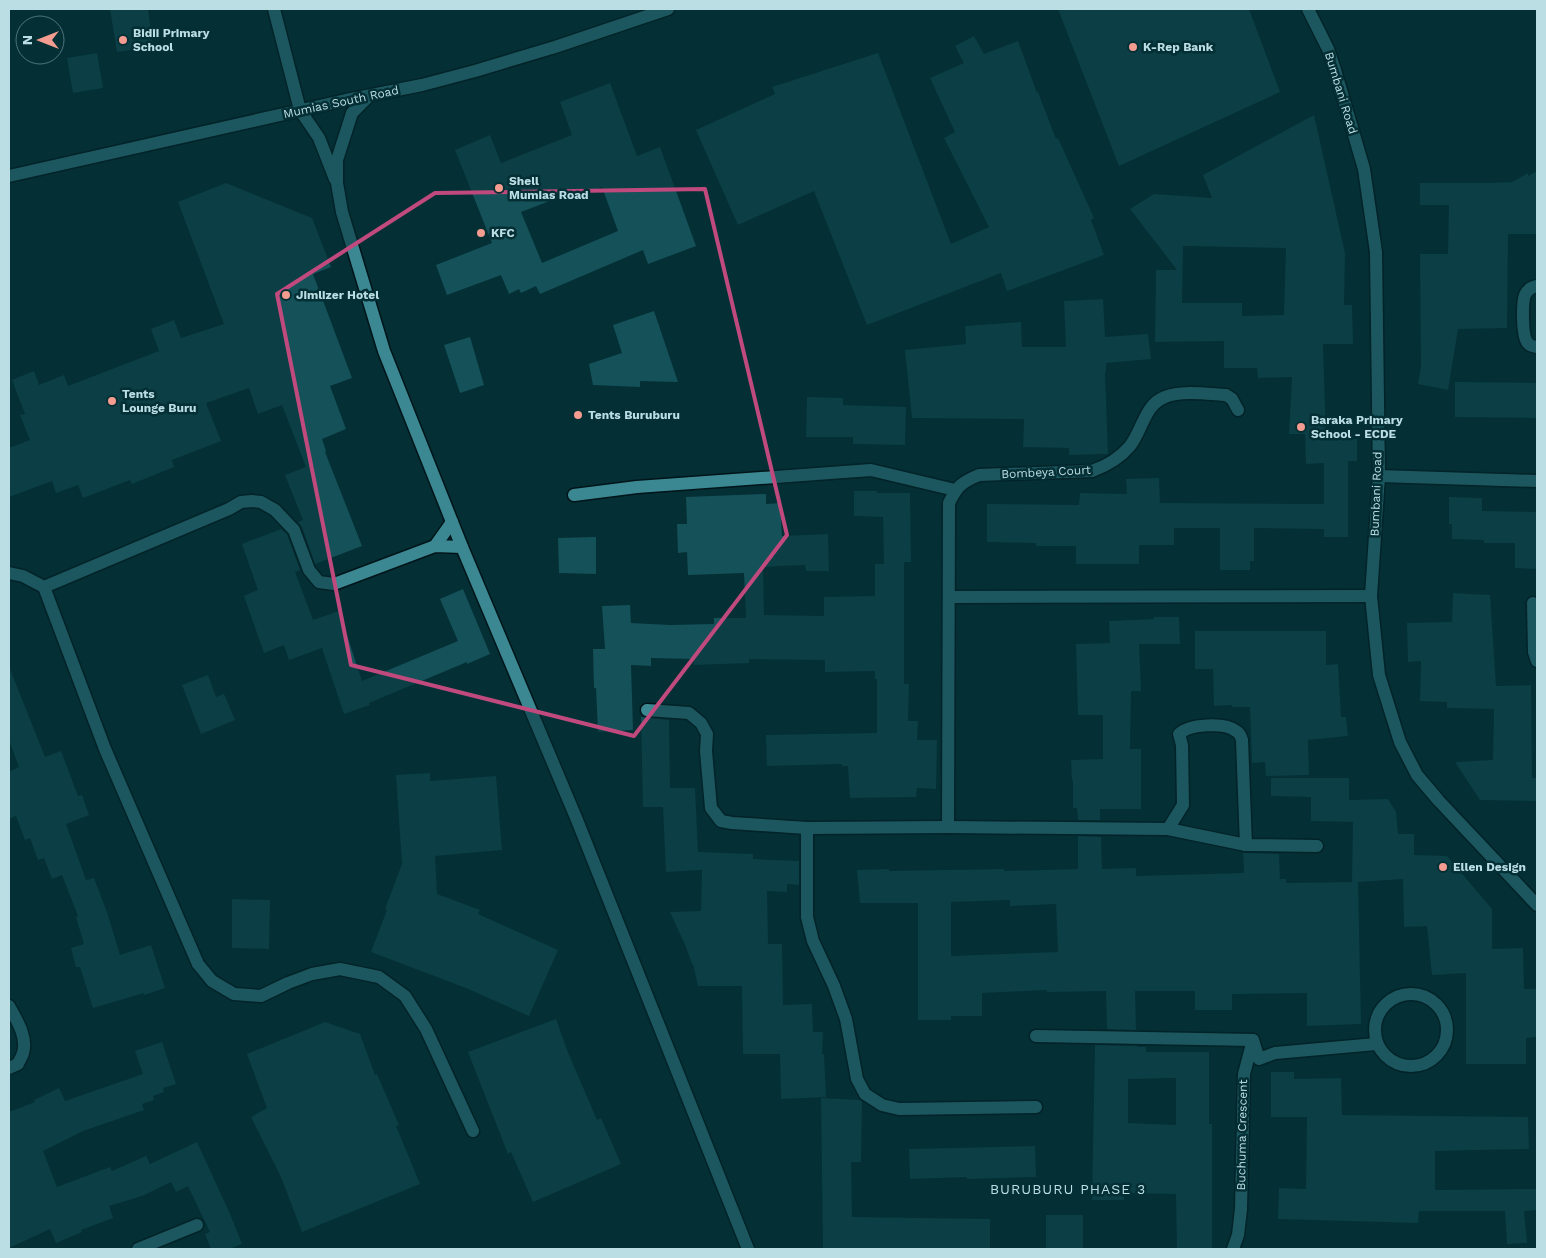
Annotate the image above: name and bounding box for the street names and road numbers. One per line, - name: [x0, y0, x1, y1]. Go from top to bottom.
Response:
- street label: Bumbani Road: [1322, 50, 1360, 136]
- street label: Mumias South Road: [282, 83, 400, 121]
- street label: Bumbani Road: [1368, 451, 1384, 537]
- street label: Bombeya Court: [1001, 463, 1091, 481]
- street label: Buchuma Crescent: [1234, 1079, 1250, 1191]

